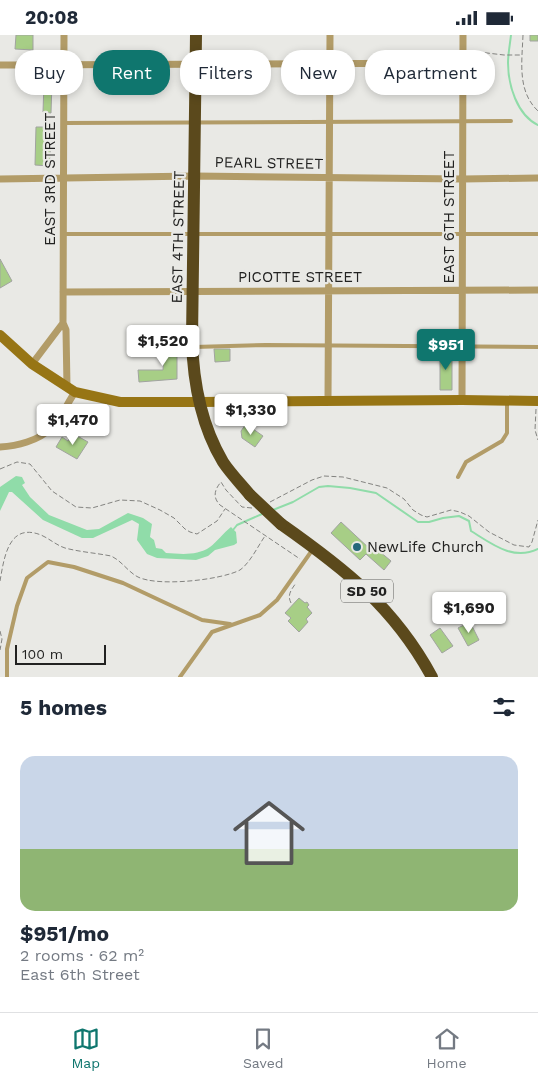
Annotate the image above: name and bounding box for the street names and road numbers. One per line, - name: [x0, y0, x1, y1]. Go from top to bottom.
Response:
- street label: EAST 3RD STREET: [41, 112, 59, 246]
- street label: EAST 6TH STREET: [440, 151, 458, 284]
- street label: PEARL STREET: [215, 153, 323, 173]
- street label: EAST 4TH STREET: [168, 170, 188, 304]
- street label: PICOTTE STREET: [238, 268, 362, 286]
- road number: SD 50: [341, 579, 393, 603]

